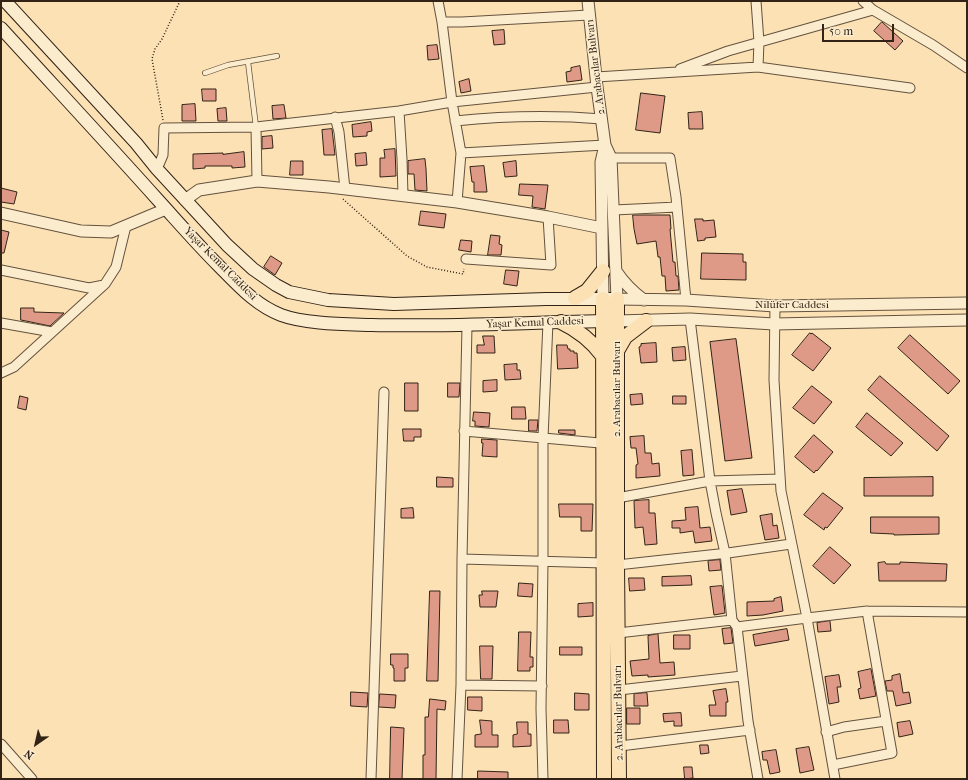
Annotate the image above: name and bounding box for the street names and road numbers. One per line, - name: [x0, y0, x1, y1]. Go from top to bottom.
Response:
- street label: 2. Arabacılar Bulvarı: [584, 19, 608, 115]
- street label: Yaşar Kemal Caddesi: [181, 225, 259, 303]
- street label: Nilüfer Caddesi: [755, 298, 829, 312]
- street label: Yaşar Kemal Caddesi: [486, 315, 584, 331]
- street label: 2. Arabacılar Bulvarı: [610, 341, 624, 437]
- street label: 2. Arabacılar Bulvarı: [612, 665, 626, 761]

